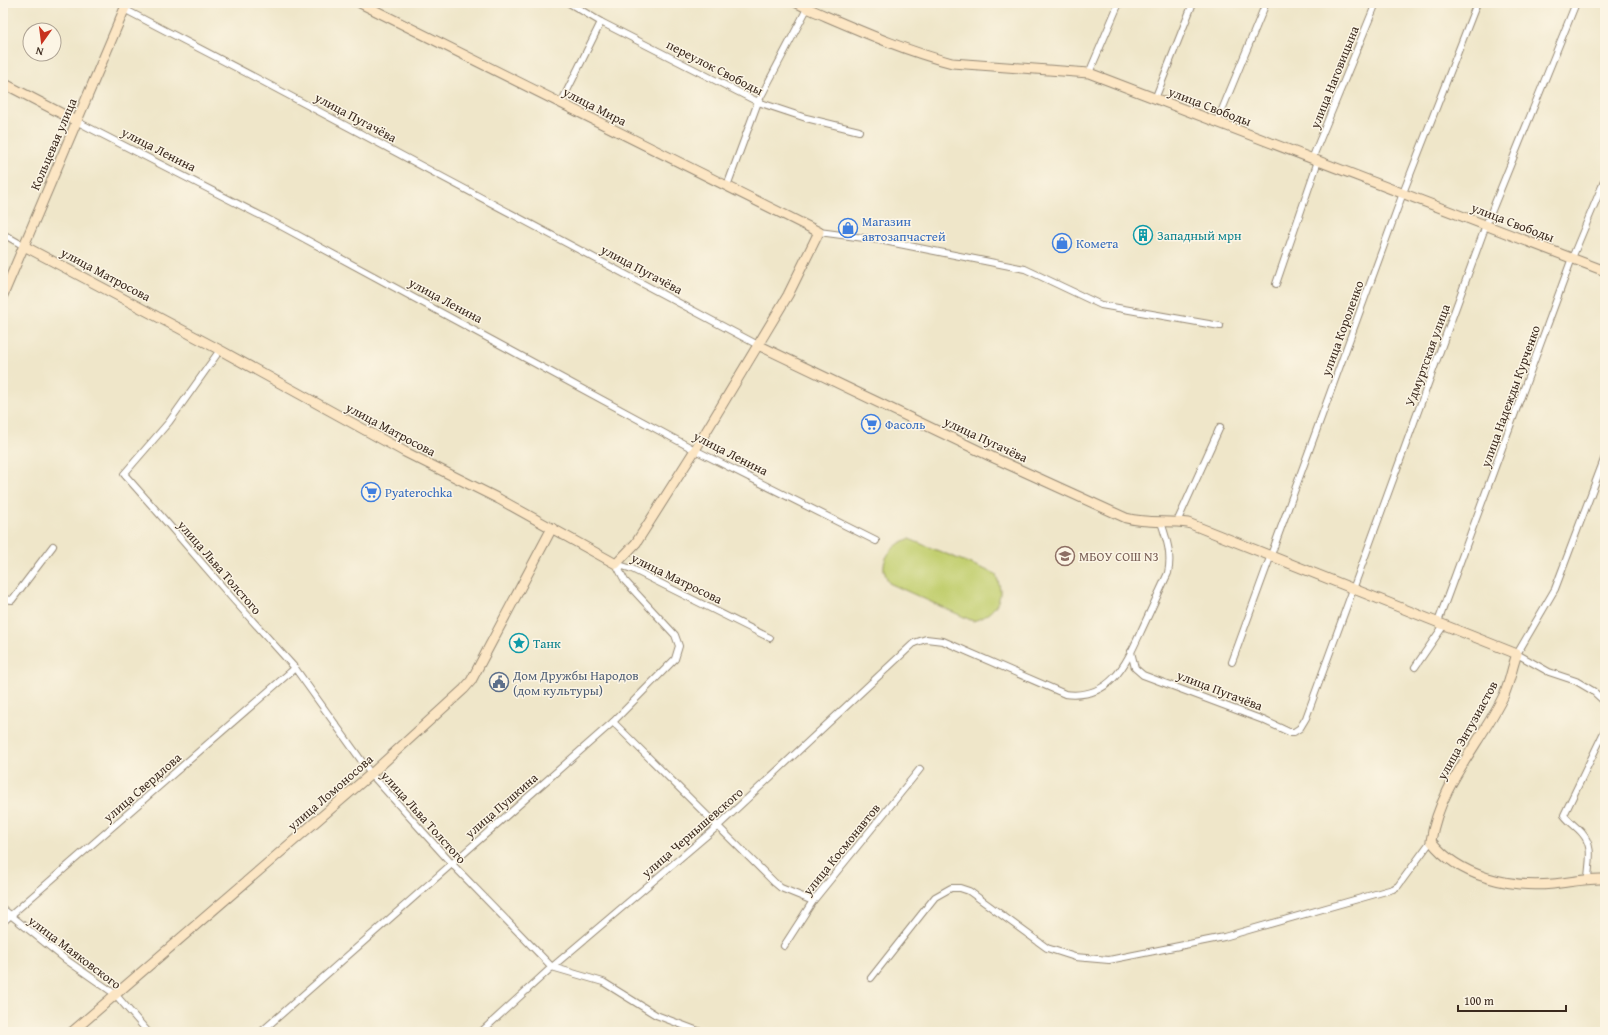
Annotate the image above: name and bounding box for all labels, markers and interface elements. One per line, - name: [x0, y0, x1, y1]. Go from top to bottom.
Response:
- north arrow: [22, 22, 62, 62]
- street label: улица Наговицына: [1305, 22, 1364, 132]
- street label: переулок Свободы: [663, 35, 766, 100]
- text: N: [33, 43, 45, 60]
- street label: улица Мира: [559, 82, 631, 131]
- street label: улица Свободы: [1165, 82, 1254, 131]
- street label: улица Пугачёва: [311, 87, 401, 147]
- street label: Кольцевая улица: [25, 94, 82, 193]
- street label: улица Ленина: [117, 122, 200, 177]
- street label: улица Свободы: [1468, 198, 1557, 247]
- place label: Магазин автозапчастей: [862, 212, 946, 246]
- shop icon: Магазин автозапчастей: [837, 217, 859, 239]
- building icon: Западный мрн: [1132, 224, 1154, 246]
- place label: Западный мрн: [1157, 226, 1242, 245]
- shop icon: Комета: [1051, 232, 1073, 254]
- place label: Комета: [1076, 234, 1119, 253]
- street label: улица Пугачёва: [597, 239, 687, 299]
- street label: улица Матросова: [57, 242, 155, 306]
- street label: улица Ленина: [405, 272, 487, 328]
- street label: улица Короленко: [1316, 277, 1369, 380]
- street label: Удмуртская улица: [1400, 301, 1455, 409]
- street label: улица Надежды Курченко: [1476, 322, 1545, 471]
- street label: улица Матросова: [342, 397, 440, 461]
- street label: улица Пугачёва: [940, 411, 1031, 467]
- supermarket icon: Фасоль: [860, 413, 882, 435]
- place label: Фасоль: [885, 415, 925, 434]
- street label: улица Ленина: [689, 426, 772, 481]
- supermarket icon: Pyaterochka: [360, 481, 382, 503]
- place label: Pyaterochka: [385, 483, 453, 502]
- street label: улица Льва Толстого: [173, 515, 266, 619]
- school or university icon: МБОУ СОШ N3: [1054, 545, 1076, 567]
- place label: МБОУ СОШ N3: [1079, 547, 1159, 566]
- street label: улица Матросова: [627, 548, 726, 609]
- place icon: Танк: [508, 632, 530, 654]
- place label: Танк: [533, 634, 561, 653]
- street label: улица Пугачёва: [1173, 665, 1266, 716]
- place label: Дом Дружбы Народов (дом культуры): [512, 666, 639, 700]
- public building icon: Дом Дружбы Народов (дом культуры): [488, 671, 510, 693]
- street label: улица Энтузиастов: [1432, 677, 1503, 784]
- street label: улица Свердлова: [98, 748, 186, 827]
- street label: улица Ломоносова: [283, 749, 378, 836]
- street label: улица Льва Толстого: [376, 766, 471, 868]
- street label: улица Пушкина: [460, 768, 543, 843]
- street label: улица Чернышевского: [637, 783, 748, 883]
- street label: улица Космонавтов: [798, 799, 885, 900]
- street label: улица Маяковского: [23, 910, 125, 994]
- scale bar: [1458, 987, 1566, 1013]
- text: 100 m: [1464, 992, 1494, 1009]

